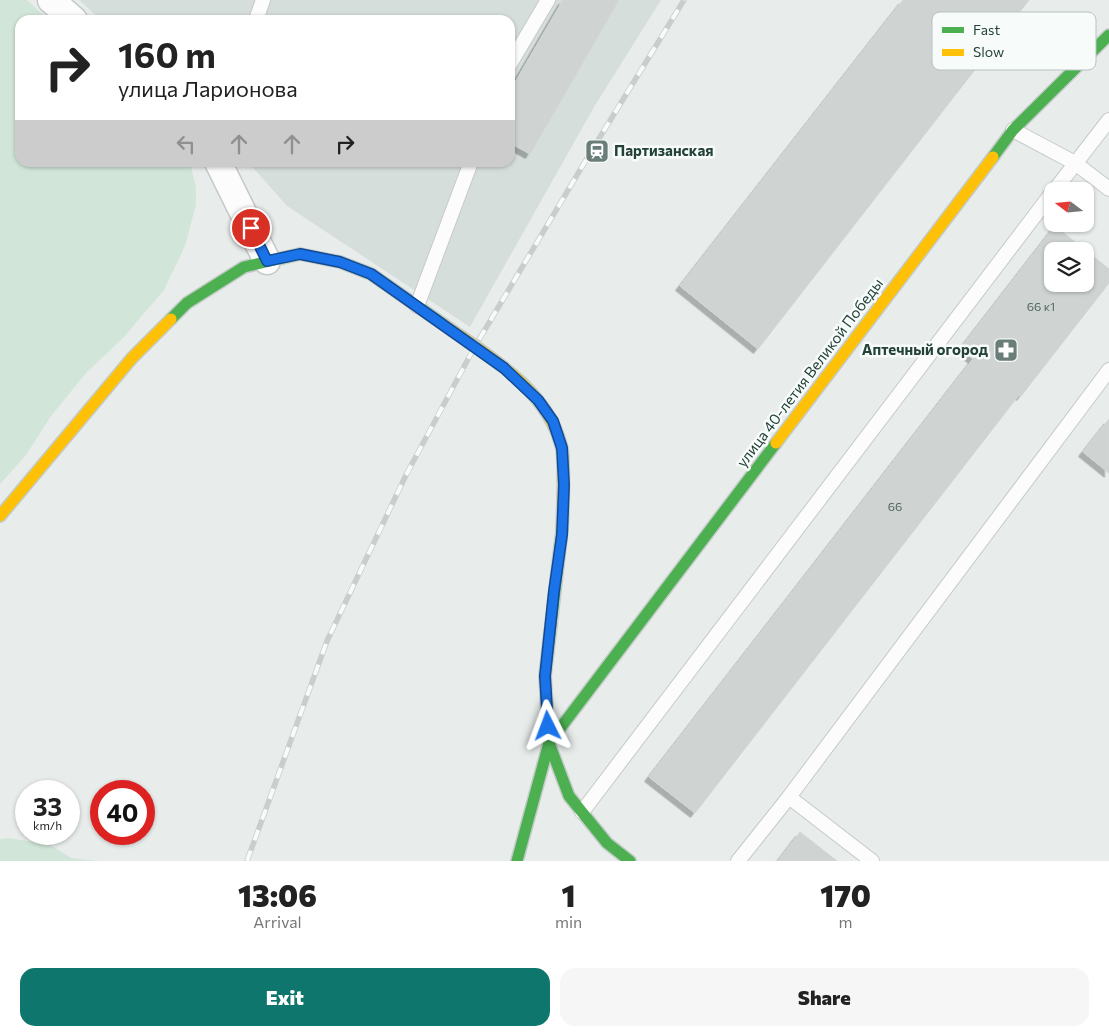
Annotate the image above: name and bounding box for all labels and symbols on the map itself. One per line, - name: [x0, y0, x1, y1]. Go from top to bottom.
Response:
- legend: [932, 12, 1096, 70]
- text: Fast: [973, 21, 1000, 38]
- text: Slow: [973, 43, 1004, 60]
- station icon: Партизанская: [584, 138, 610, 164]
- place label: Партизанская: [614, 141, 714, 159]
- north arrow: [1044, 182, 1094, 232]
- pin: [230, 207, 272, 249]
- street label: улица 40-летия Великой Победы: [732, 274, 886, 470]
- house number: 66 к1: [1027, 299, 1055, 313]
- pharmacy icon: Аптечный огород: [993, 337, 1019, 363]
- place label: Аптечный огород: [862, 340, 989, 358]
- house number: 66: [888, 499, 902, 513]
- position arrow: [521, 699, 573, 751]
- speed limit sign: 40: [90, 780, 155, 845]

